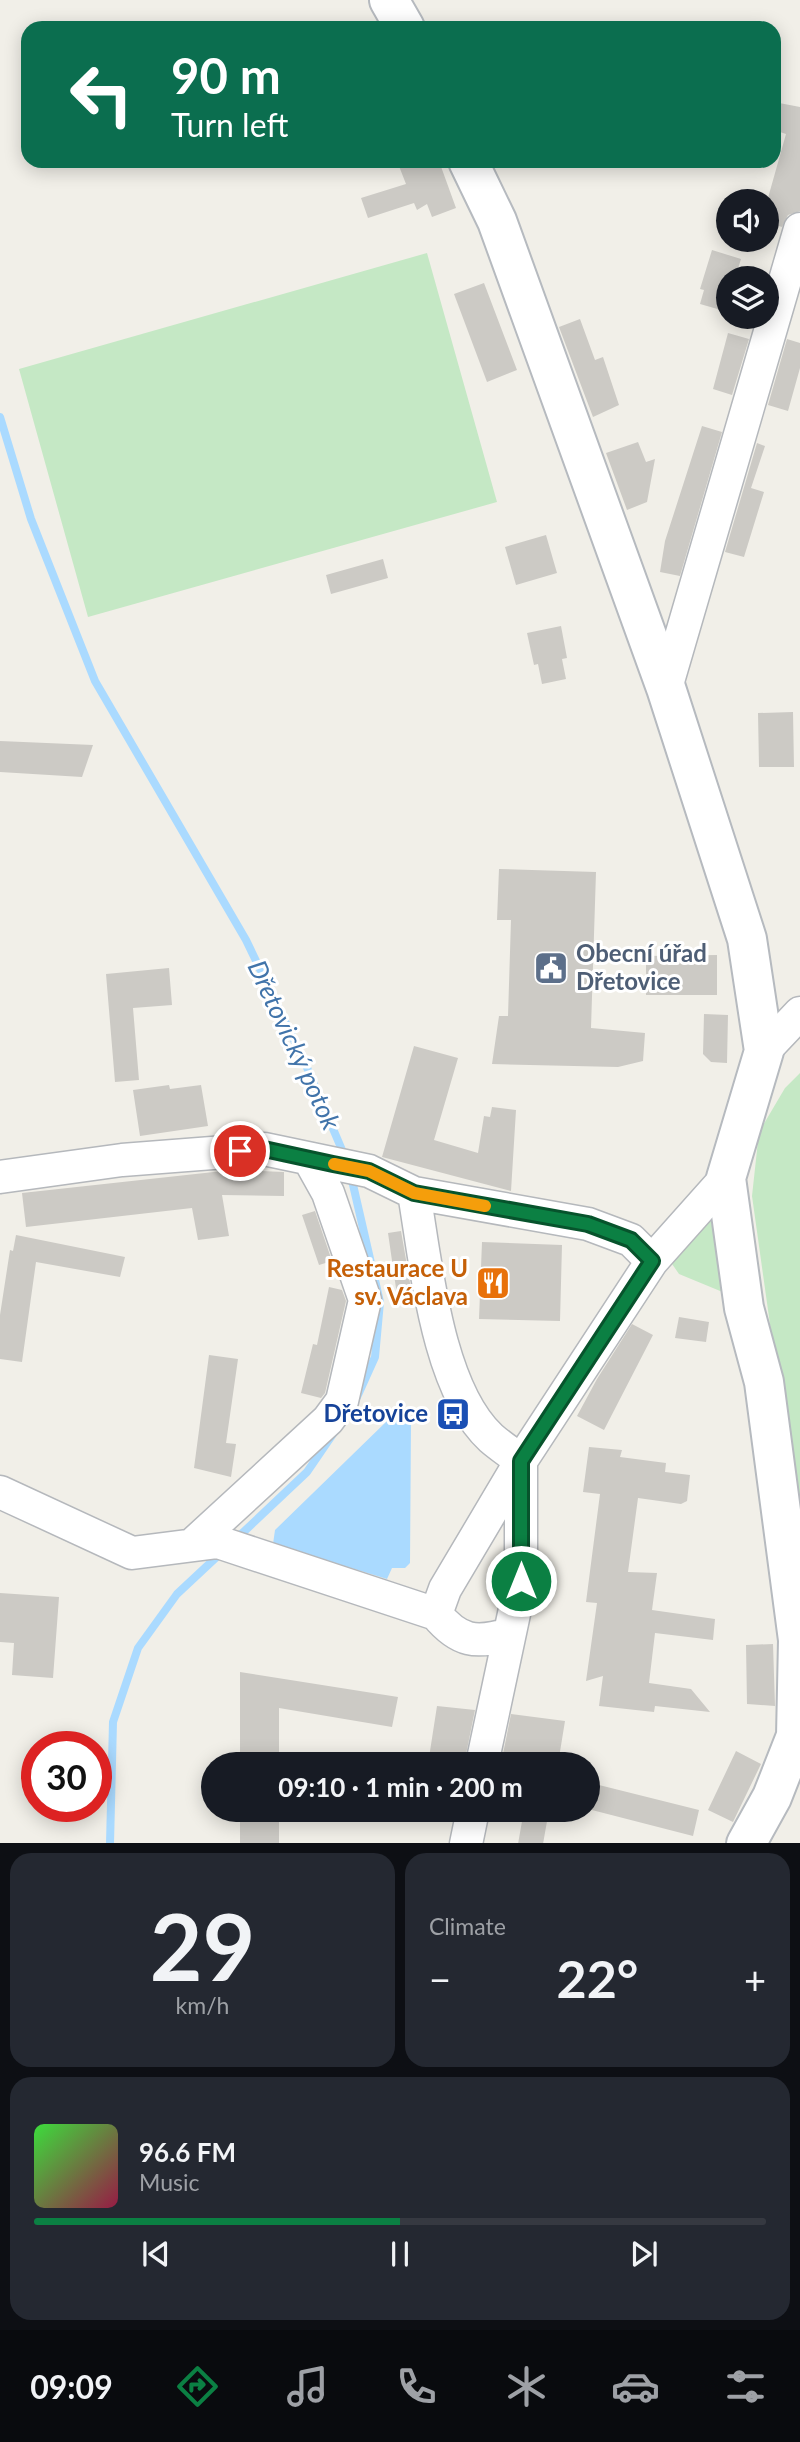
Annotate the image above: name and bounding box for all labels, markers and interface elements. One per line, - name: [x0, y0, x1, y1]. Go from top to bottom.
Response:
- text: 90 m: [171, 46, 281, 104]
- icon: left: [56, 49, 147, 140]
- text: Turn left: [171, 105, 288, 144]
- map controls: [716, 189, 779, 329]
- button: sound: [716, 189, 779, 252]
- button: layers: [716, 266, 779, 329]
- place label: Obecní úřad Dřetovice: [576, 938, 707, 995]
- public building icon: Obecní úřad Dřetovice: [532, 949, 570, 987]
- water label: Dřetovický potok: [242, 955, 348, 1135]
- pin: [210, 1121, 270, 1181]
- icon: arrive: [221, 1132, 259, 1170]
- place label: Restaurace U sv. Václava: [327, 1253, 468, 1310]
- restaurant icon: Restaurace U sv. Václava: [474, 1264, 512, 1302]
- bus stop icon: Dřetovice: [434, 1395, 472, 1433]
- place label: Dřetovice: [323, 1398, 428, 1427]
- position arrow: [484, 1544, 558, 1618]
- speed limit sign: 30: [21, 1731, 112, 1822]
- text: 09:10 · 1 min · 200 m: [278, 1771, 523, 1803]
- text: 29: [150, 1891, 255, 2000]
- text: Climate: [429, 1912, 506, 1940]
- text: 22°: [557, 1947, 638, 2009]
- text: −: [429, 1956, 451, 2002]
- text: +: [744, 1956, 766, 2002]
- text: km/h: [176, 1991, 229, 2019]
- text: 96.6 FM: [139, 2136, 236, 2168]
- text: Music: [139, 2168, 199, 2196]
- icon: previous: [137, 2235, 175, 2273]
- icon: pause: [381, 2235, 419, 2273]
- icon: next: [625, 2235, 663, 2273]
- icon: directions: [173, 2362, 222, 2411]
- icon: music: [283, 2362, 332, 2411]
- icon: phone: [392, 2362, 441, 2411]
- icon: climate: [502, 2362, 551, 2411]
- icon: car: [611, 2362, 660, 2411]
- icon: filters: [721, 2362, 770, 2411]
- text: 09:09: [30, 2367, 113, 2406]

